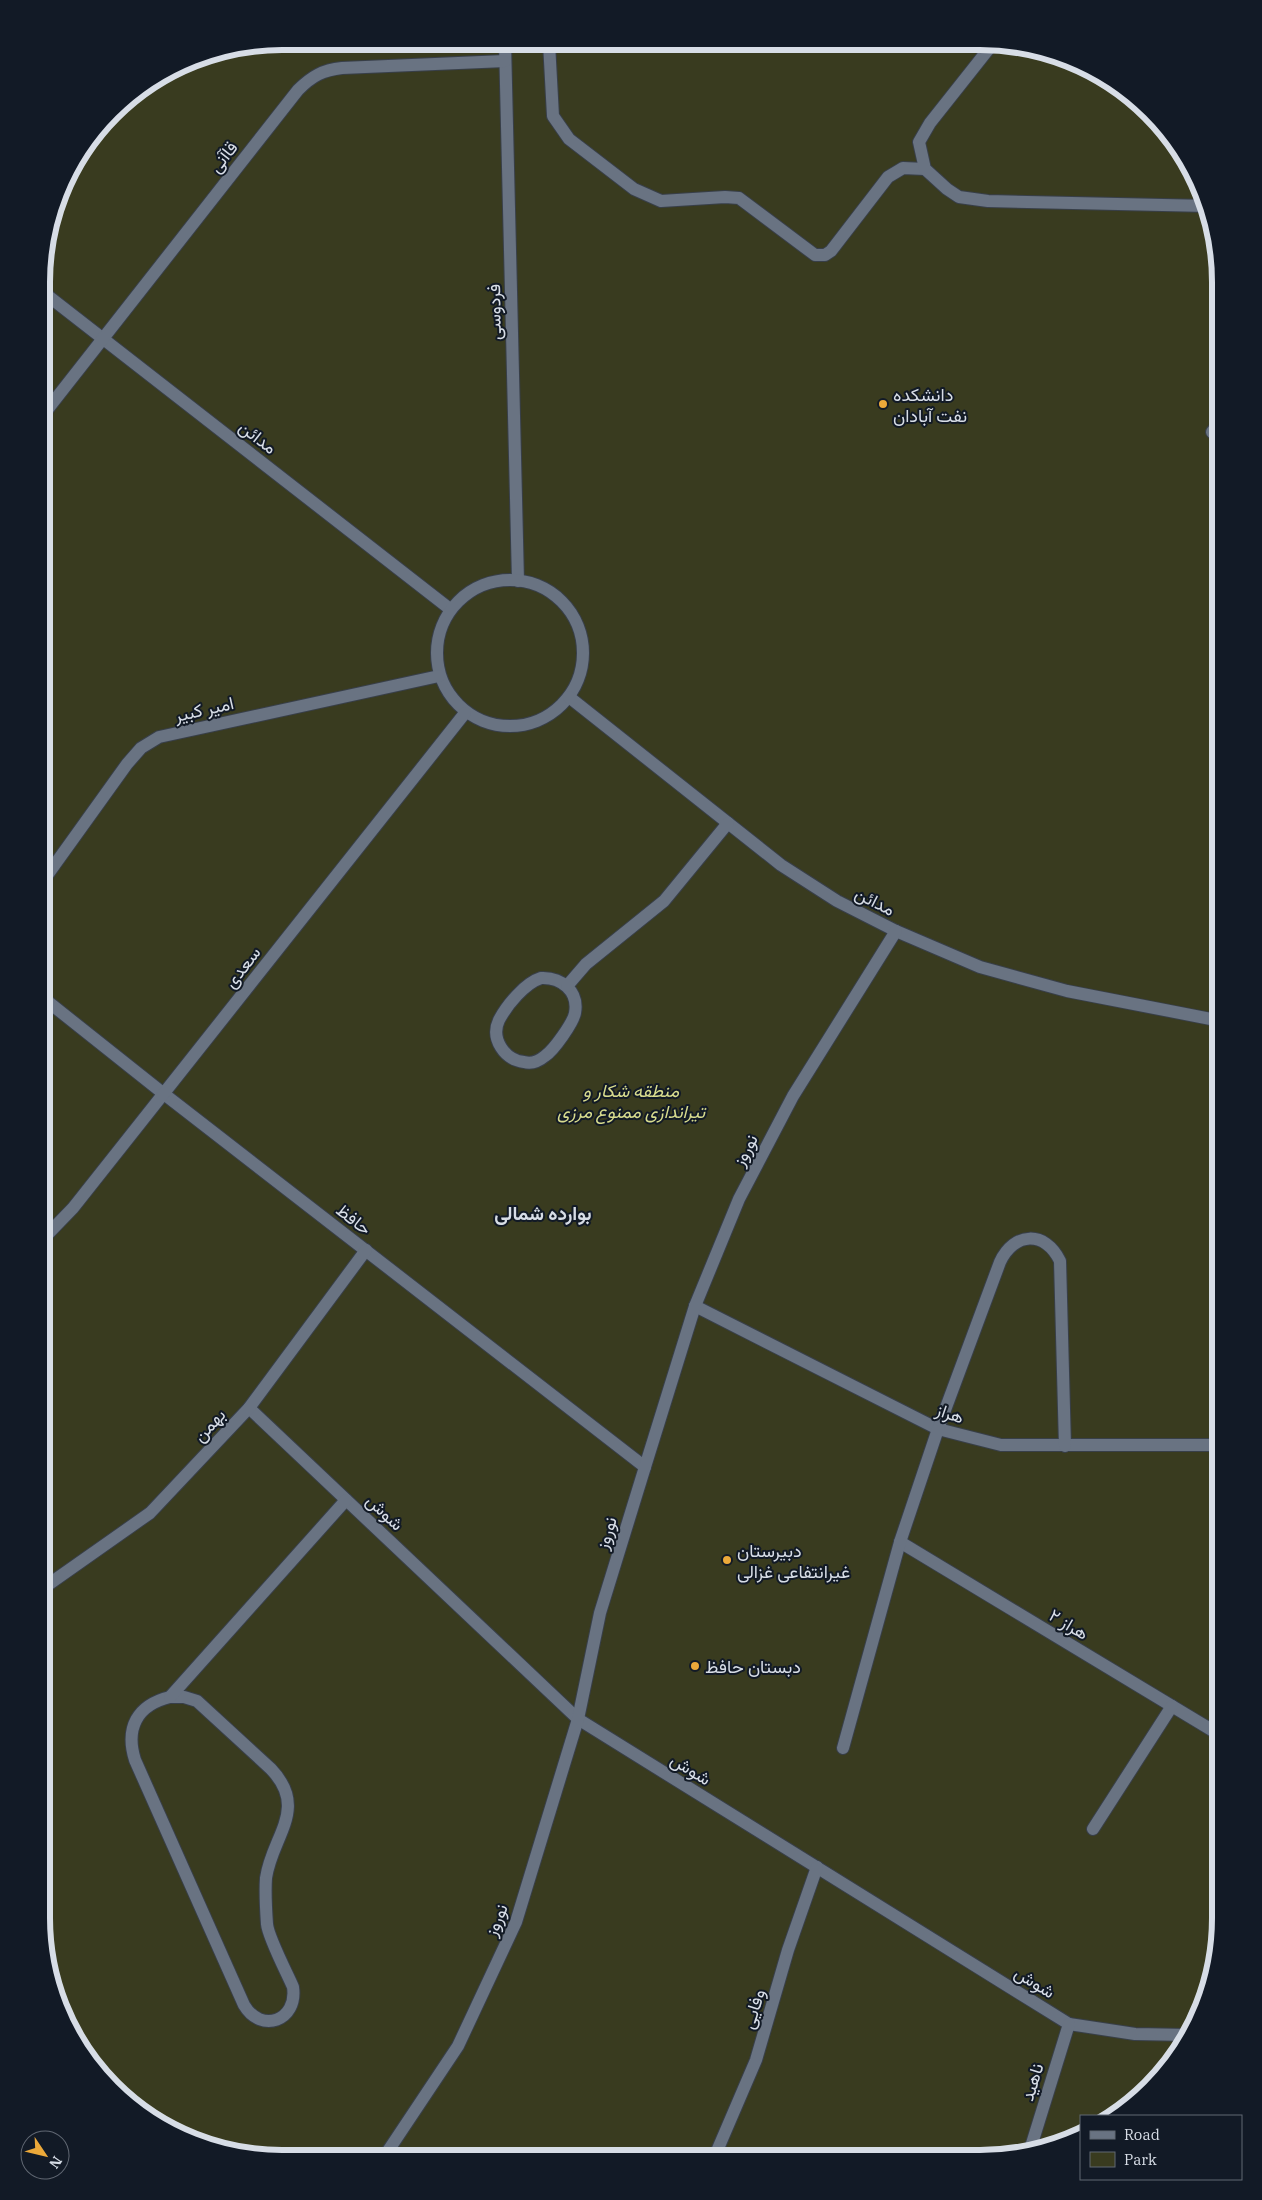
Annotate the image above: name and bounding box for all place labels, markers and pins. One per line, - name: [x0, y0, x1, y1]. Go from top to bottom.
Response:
- place label: دانشکده نفت آبادان: [893, 383, 967, 427]
- marker: دانشکده نفت آبادان: [877, 398, 889, 410]
- place label: دبیرستان غیرانتفاعی غزالی: [737, 1539, 850, 1583]
- marker: دبیرستان غیرانتفاعی غزالی: [721, 1554, 733, 1566]
- place label: دبستان حافظ: [705, 1655, 801, 1678]
- marker: دبستان حافظ: [689, 1660, 701, 1672]

